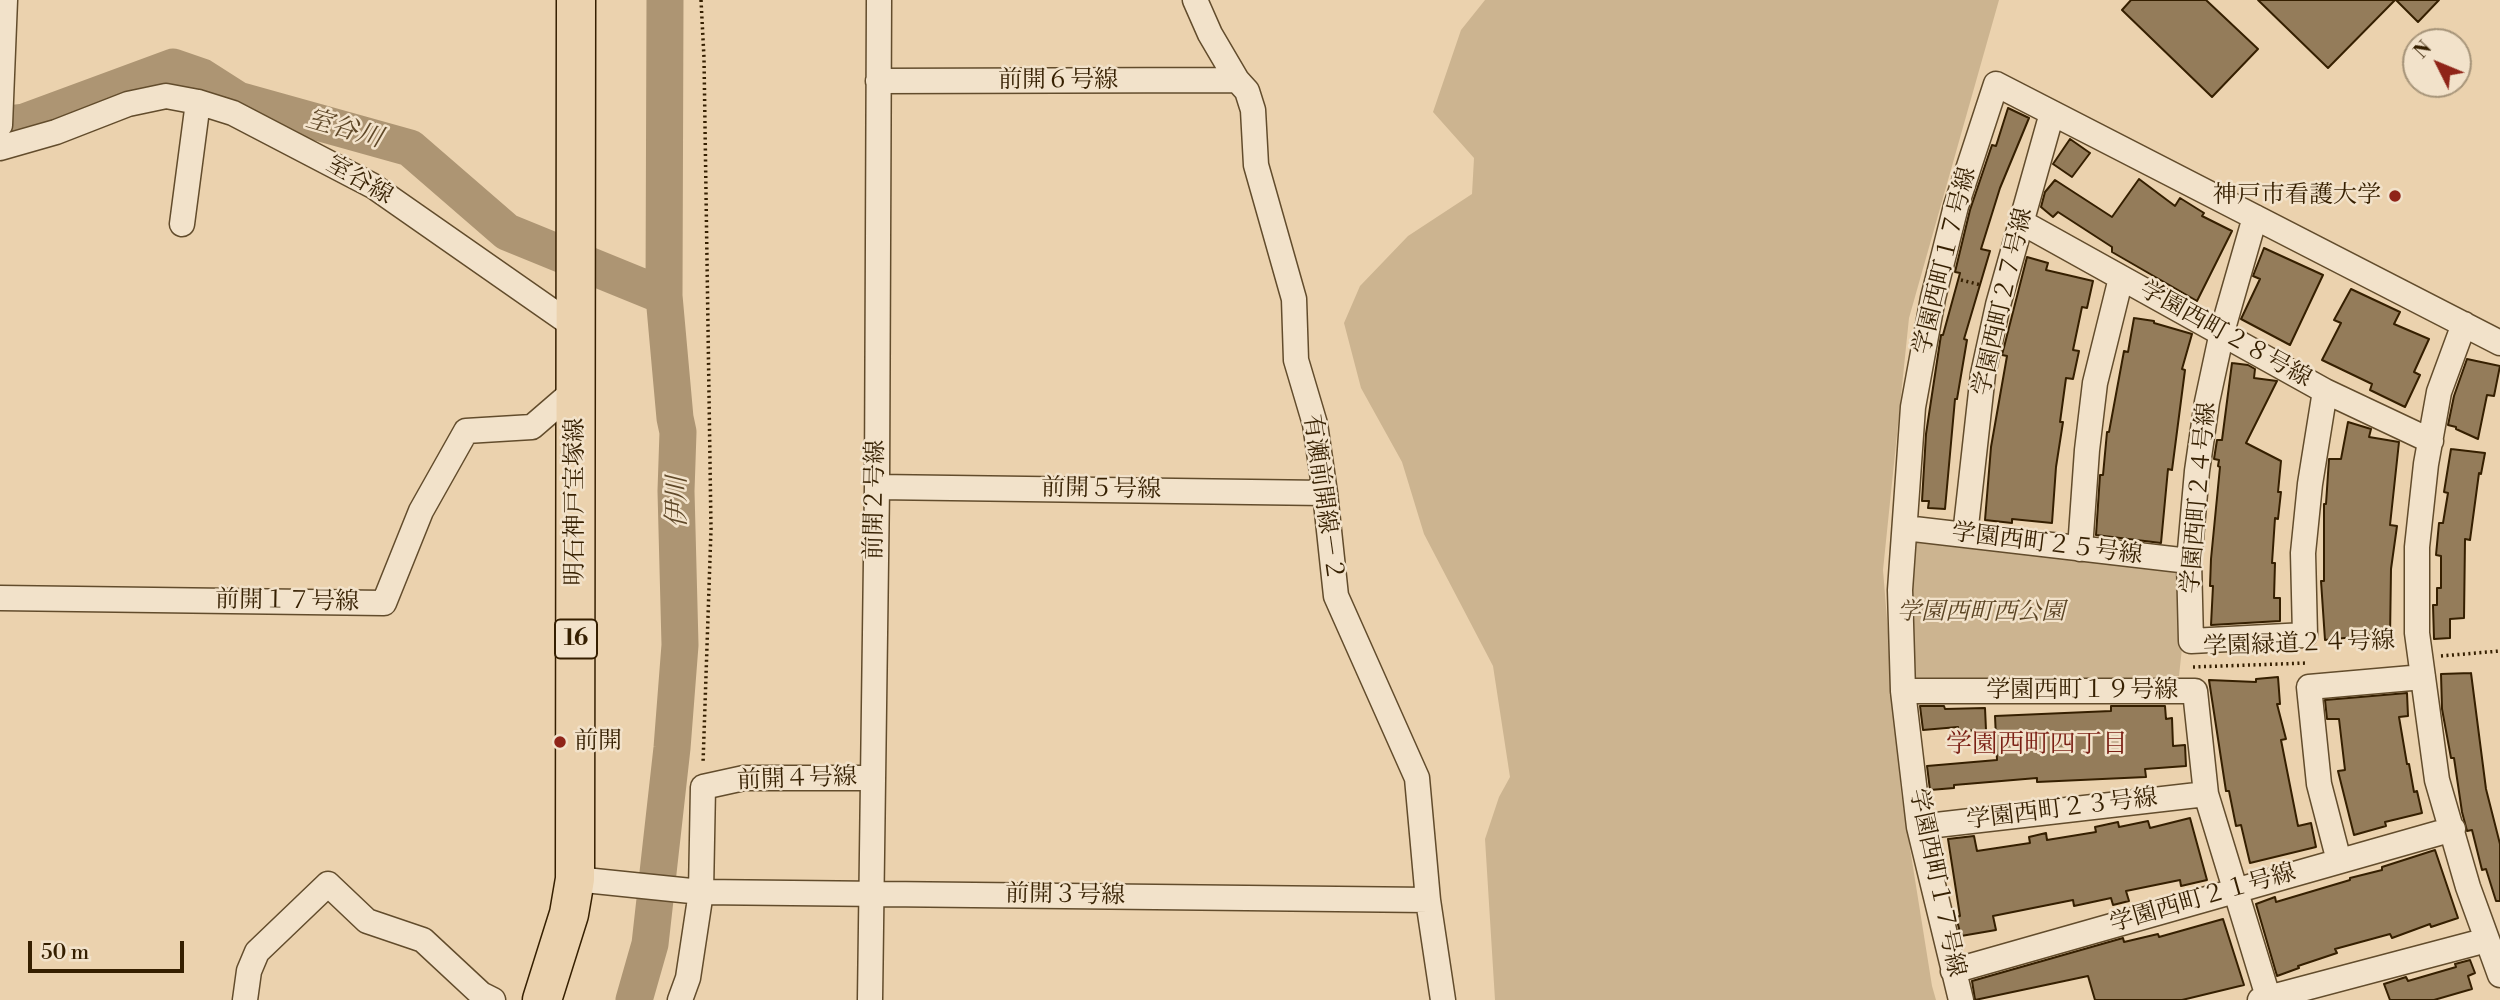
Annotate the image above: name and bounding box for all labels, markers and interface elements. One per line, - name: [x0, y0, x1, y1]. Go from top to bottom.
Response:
- north arrow: [2402, 28, 2472, 98]
- text: N: [2409, 36, 2437, 64]
- street label: 前開６号線: [998, 67, 1118, 95]
- water label: 室谷川: [302, 104, 386, 156]
- street label: 室谷線: [321, 151, 397, 211]
- street label: 学園西町１７号線: [1909, 164, 1983, 358]
- place label: 神戸市看護大学: [2213, 182, 2381, 210]
- marker: 神戸市看護大学: [2387, 188, 2403, 204]
- street label: 学園西町２７号線: [1968, 205, 2040, 399]
- street label: 学園西町２８号線: [2134, 276, 2316, 394]
- street label: 学園西町２４号線: [2177, 401, 2223, 595]
- street label: 有瀬前開線－２: [1296, 413, 1348, 583]
- street label: 明石神戸宝塚線: [562, 418, 590, 586]
- street label: 前開２号線: [861, 440, 891, 560]
- street label: 前開５号線: [1041, 475, 1161, 505]
- water label: 伊川: [663, 476, 695, 528]
- street label: 学園西町２５号線: [1950, 519, 2144, 571]
- street label: 前開１７号線: [215, 586, 359, 618]
- park label: 学園西町西公園: [1897, 599, 2065, 627]
- road number: 16: [555, 620, 597, 659]
- street label: 学園緑道２４号線: [2203, 627, 2395, 663]
- street label: 学園西町１９号線: [1986, 677, 2178, 705]
- place label: 前開: [574, 728, 622, 756]
- district label: 学園西町四丁目: [1946, 730, 2128, 762]
- marker: 前開: [552, 734, 568, 750]
- street label: 前開４号線: [737, 764, 857, 796]
- street label: 学園西町２３号線: [1965, 784, 2159, 836]
- street label: 学園西町１７号線: [1902, 786, 1970, 980]
- street label: 学園西町２１号線: [2107, 859, 2299, 939]
- street label: 前開３号線: [1005, 881, 1125, 911]
- scale bar: [32, 926, 187, 970]
- text: 50 m: [41, 940, 89, 966]

